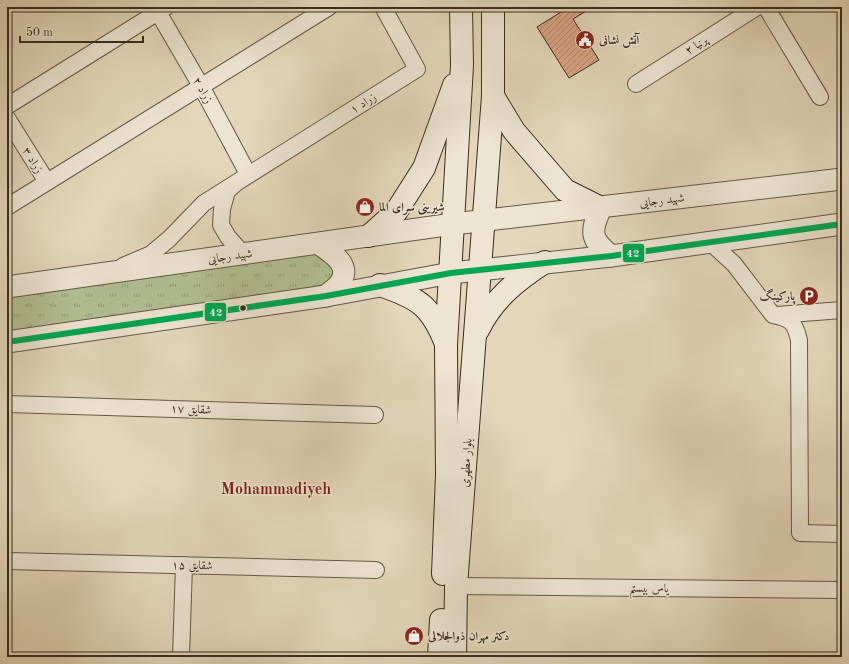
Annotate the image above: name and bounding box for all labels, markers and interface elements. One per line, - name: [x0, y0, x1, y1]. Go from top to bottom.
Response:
- scale bar: [20, 18, 143, 44]
- text: 50 m: [26, 26, 53, 39]
- public building icon: آتش نشانی: [574, 29, 596, 51]
- place label: آتش نشانی: [598, 32, 641, 48]
- street label: پرنیا ۲: [683, 33, 712, 58]
- street label: زراد ۲: [190, 75, 214, 106]
- street label: زراد ۱: [348, 91, 379, 116]
- street label: زراد ۳: [20, 145, 45, 176]
- street label: شهید رجایی: [639, 192, 685, 211]
- shop icon: شیرینی سرای الما: [354, 196, 376, 218]
- place label: شیرینی سرای الما: [379, 201, 445, 216]
- line badge: 42: [622, 243, 645, 263]
- street label: شهید رجایی: [207, 248, 254, 267]
- text: 42: [627, 249, 639, 260]
- parking icon: پارکینگ: [798, 285, 820, 307]
- place label: پارکینگ: [760, 288, 796, 305]
- line badge: 42: [204, 302, 227, 322]
- unlabelled marker: [238, 303, 248, 313]
- text: 42: [210, 308, 222, 319]
- street label: شقایق ۱۷: [170, 403, 212, 418]
- street label: بلوار مطهری: [459, 438, 476, 488]
- district label: Mohammadiyeh: [221, 482, 331, 498]
- street label: شقایق ۱۵: [171, 560, 213, 573]
- street label: یاس بیستم: [629, 583, 670, 600]
- shop icon: دکتر مهران ذوالجلالی: [403, 625, 425, 647]
- place label: دکتر مهران ذوالجلالی: [427, 630, 509, 645]

